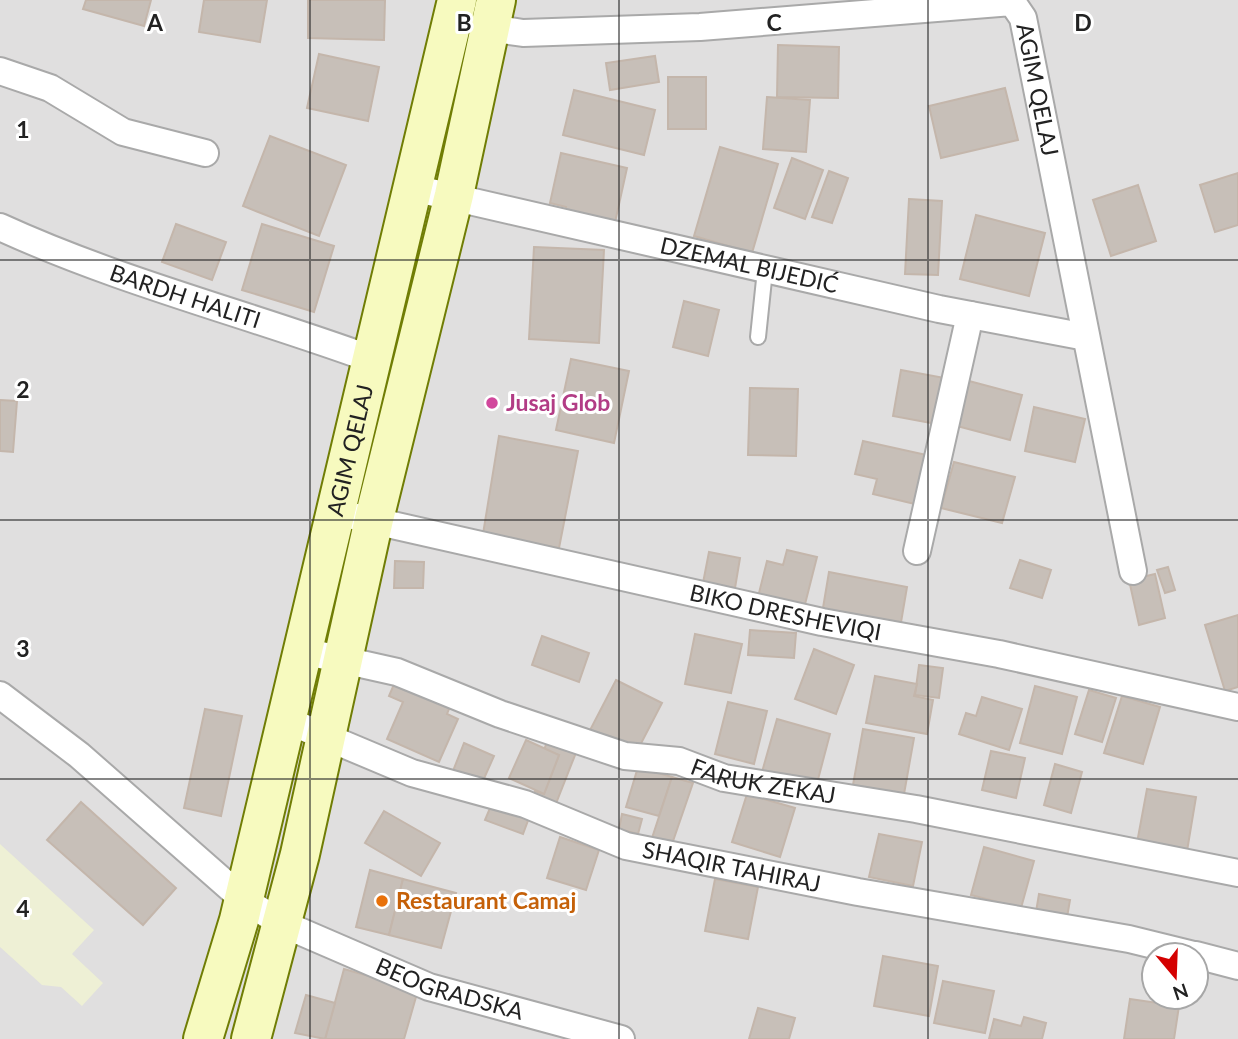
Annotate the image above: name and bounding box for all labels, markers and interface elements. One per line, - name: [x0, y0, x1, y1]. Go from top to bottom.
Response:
- text: A: [146, 8, 164, 36]
- text: B: [456, 8, 472, 36]
- text: C: [766, 8, 782, 36]
- text: D: [1074, 8, 1092, 36]
- street label: AGIM QELAJ: [1011, 21, 1065, 158]
- text: 1: [16, 115, 30, 143]
- street label: DZEMAL BIJEDIĆ: [658, 230, 841, 298]
- street label: BARDH HALITI: [106, 257, 264, 334]
- text: 2: [16, 375, 30, 403]
- street label: AGIM QELAJ: [320, 381, 378, 519]
- place label: Jusaj Glob: [506, 388, 610, 416]
- marker: Jusaj Glob: [484, 395, 500, 411]
- street label: BIKO DRESHEVIQI: [687, 578, 884, 645]
- text: 3: [16, 634, 30, 662]
- street label: FARUK ZEKAJ: [687, 752, 838, 809]
- street label: SHAQIR TAHIRAJ: [640, 835, 823, 897]
- place label: Restaurant Camaj: [396, 886, 576, 914]
- marker: Restaurant Camaj: [374, 893, 390, 909]
- text: 4: [16, 894, 30, 922]
- north arrow: [1140, 941, 1210, 1011]
- street label: BEOGRADSKA: [372, 951, 527, 1025]
- text: N: [1170, 979, 1191, 1006]

